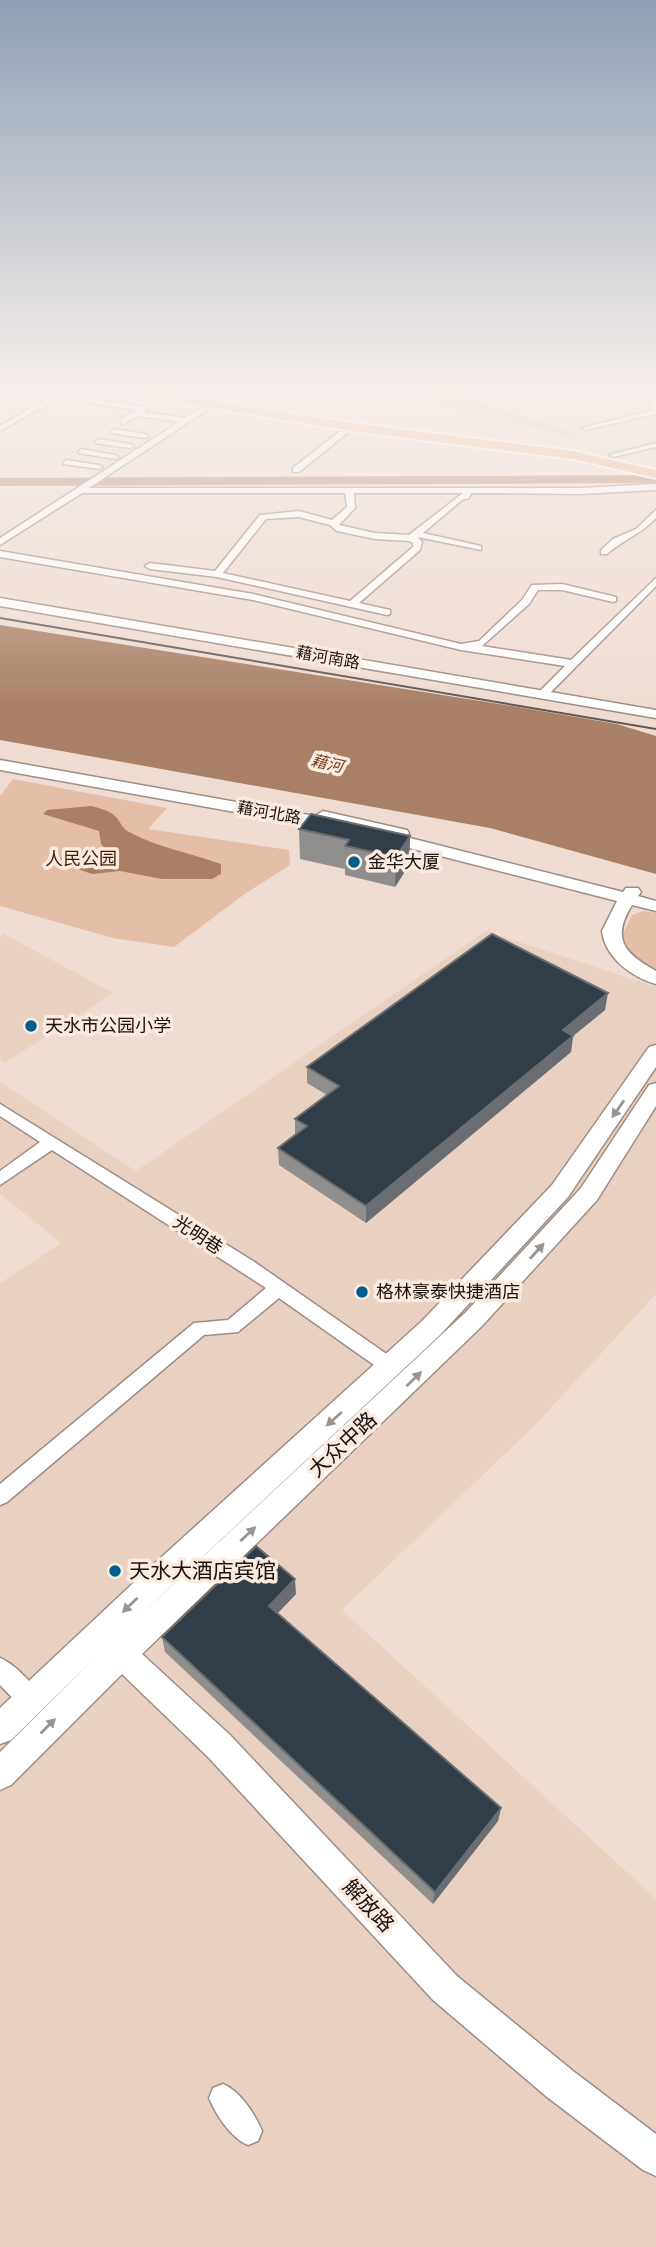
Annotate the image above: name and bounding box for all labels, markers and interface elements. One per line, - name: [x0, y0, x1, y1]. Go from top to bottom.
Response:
- street label: 藉河南路: [295, 643, 361, 673]
- water label: 藉河: [309, 751, 348, 778]
- street label: 藉河北路: [236, 798, 302, 828]
- park label: 人民公园: [45, 848, 117, 870]
- place label: 金华大厦: [368, 851, 440, 873]
- marker: 金华大厦: [346, 854, 362, 870]
- place label: 天水市公园小学: [45, 1015, 171, 1037]
- marker: 天水市公园小学: [23, 1018, 39, 1034]
- one-way arrow: [611, 1100, 625, 1118]
- street label: 光明巷: [169, 1211, 227, 1259]
- one-way arrow: [529, 1242, 545, 1260]
- place label: 格林豪泰快捷酒店: [376, 1281, 520, 1303]
- marker: 格林豪泰快捷酒店: [354, 1284, 370, 1300]
- one-way arrow: [405, 1371, 422, 1387]
- street label: 大众中路: [304, 1407, 382, 1483]
- one-way arrow: [325, 1411, 343, 1427]
- one-way arrow: [239, 1527, 256, 1543]
- place label: 天水大酒店宾馆: [129, 1559, 276, 1584]
- marker: 天水大酒店宾馆: [107, 1563, 123, 1579]
- one-way arrow: [121, 1597, 138, 1614]
- one-way arrow: [40, 1717, 57, 1734]
- street label: 解放路: [337, 1874, 399, 1938]

